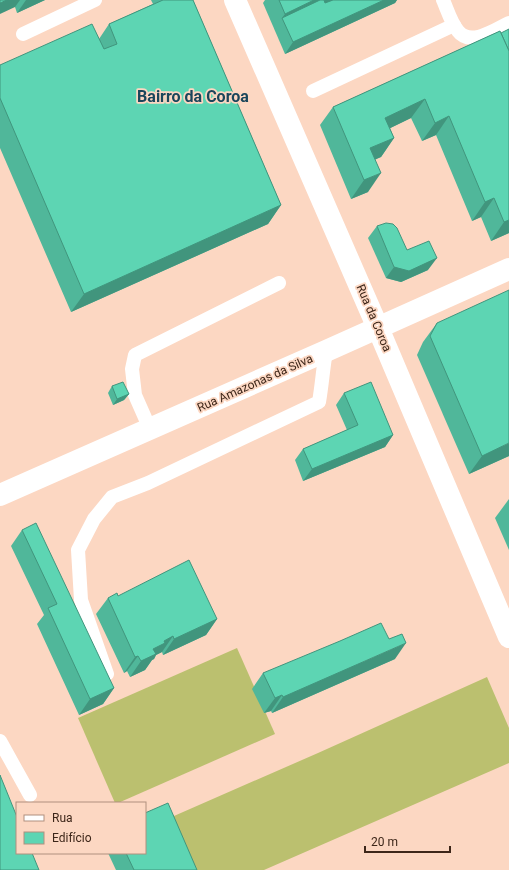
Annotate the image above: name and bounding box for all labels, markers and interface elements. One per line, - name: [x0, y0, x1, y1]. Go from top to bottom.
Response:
- district label: Bairro da Coroa: [137, 87, 249, 106]
- street label: Rua da Coroa: [354, 282, 394, 354]
- street label: Rua Amazonas da Silva: [195, 351, 315, 415]
- legend: [16, 802, 146, 854]
- text: Rua: [52, 811, 73, 825]
- scale bar: [365, 828, 450, 854]
- text: Edifício: [52, 831, 92, 845]
- text: 20 m: [371, 835, 398, 849]

